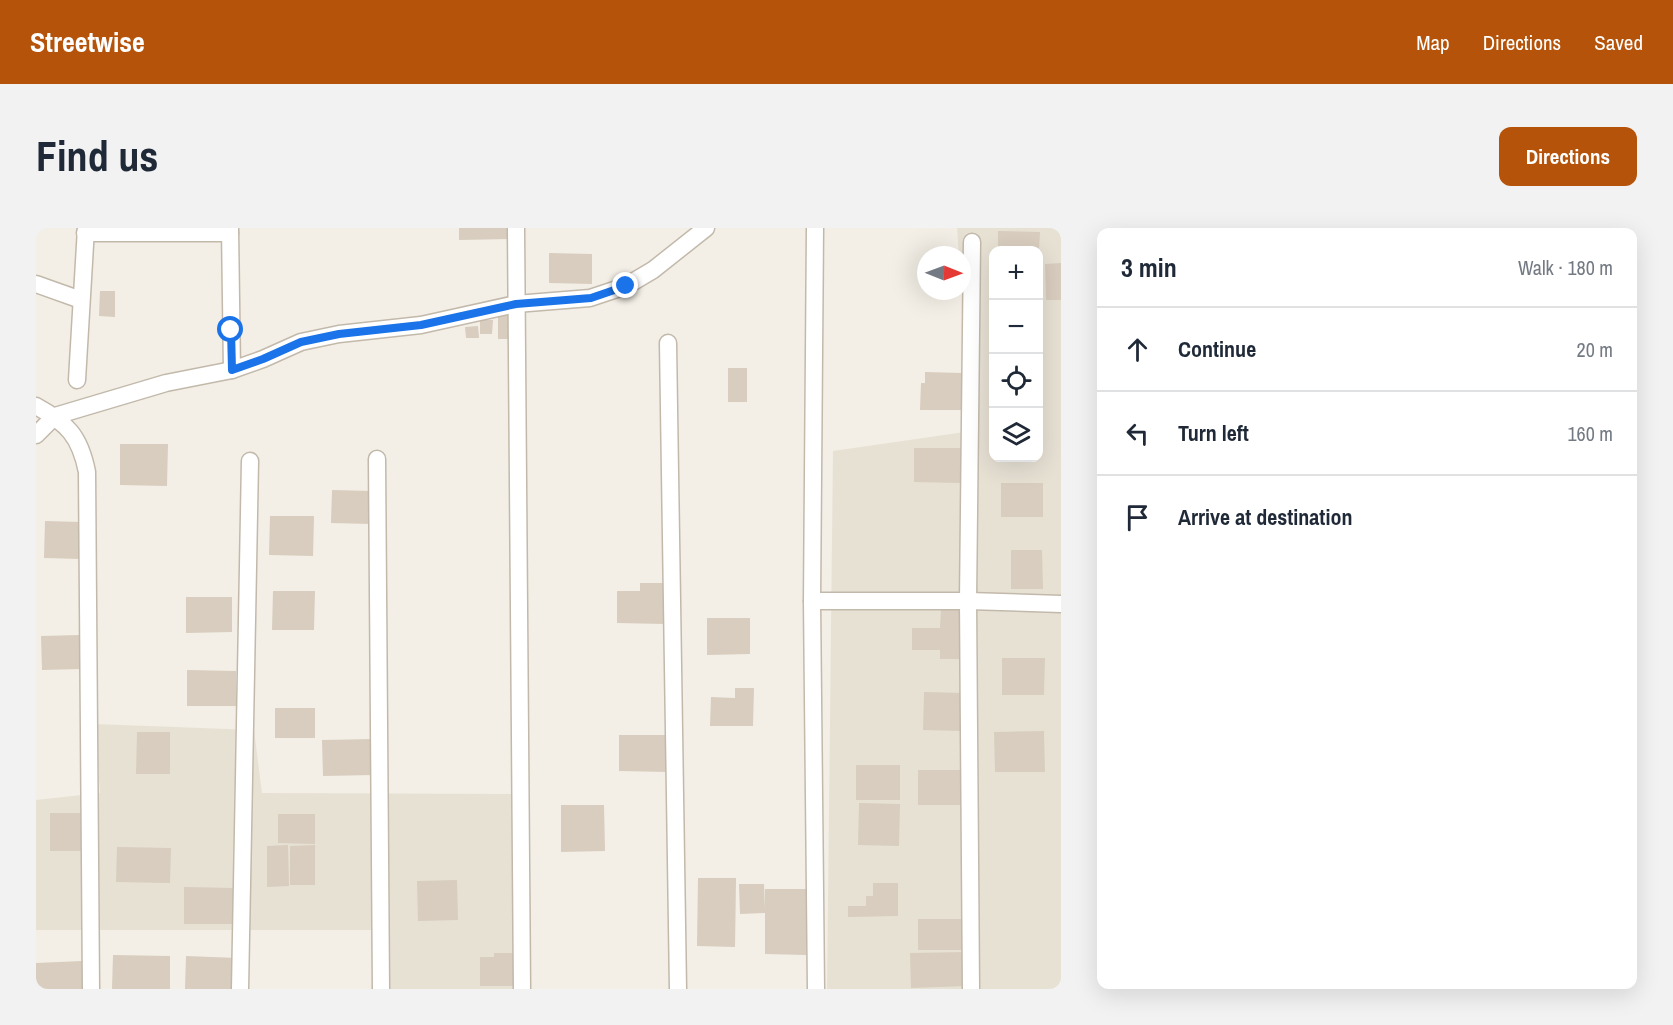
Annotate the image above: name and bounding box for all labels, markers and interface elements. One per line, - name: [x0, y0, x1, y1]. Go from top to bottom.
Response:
- text: Streetwise: [30, 23, 145, 61]
- text: Map: [1416, 28, 1450, 57]
- text: Directions: [1483, 28, 1561, 57]
- text: Saved: [1594, 28, 1643, 57]
- button: Directions: [1499, 127, 1637, 186]
- text: Find us: [36, 128, 158, 184]
- north arrow: [917, 246, 971, 300]
- map controls: [989, 246, 1043, 462]
- button: +: [989, 246, 1043, 300]
- text: 3 min: [1121, 250, 1177, 285]
- text: Walk · 180 m: [1518, 254, 1613, 281]
- route end: [612, 272, 638, 298]
- button: −: [989, 300, 1043, 354]
- route start: [217, 316, 243, 342]
- icon: ahead: [1121, 333, 1154, 366]
- text: Continue: [1178, 334, 1256, 364]
- text: 20 m: [1577, 336, 1613, 363]
- button: locate: [989, 354, 1043, 408]
- button: layers: [989, 408, 1043, 462]
- icon: left: [1121, 417, 1154, 450]
- text: Turn left: [1178, 418, 1249, 448]
- text: 160 m: [1567, 420, 1613, 447]
- icon: arrive: [1121, 501, 1154, 534]
- text: Arrive at destination: [1178, 502, 1352, 532]

